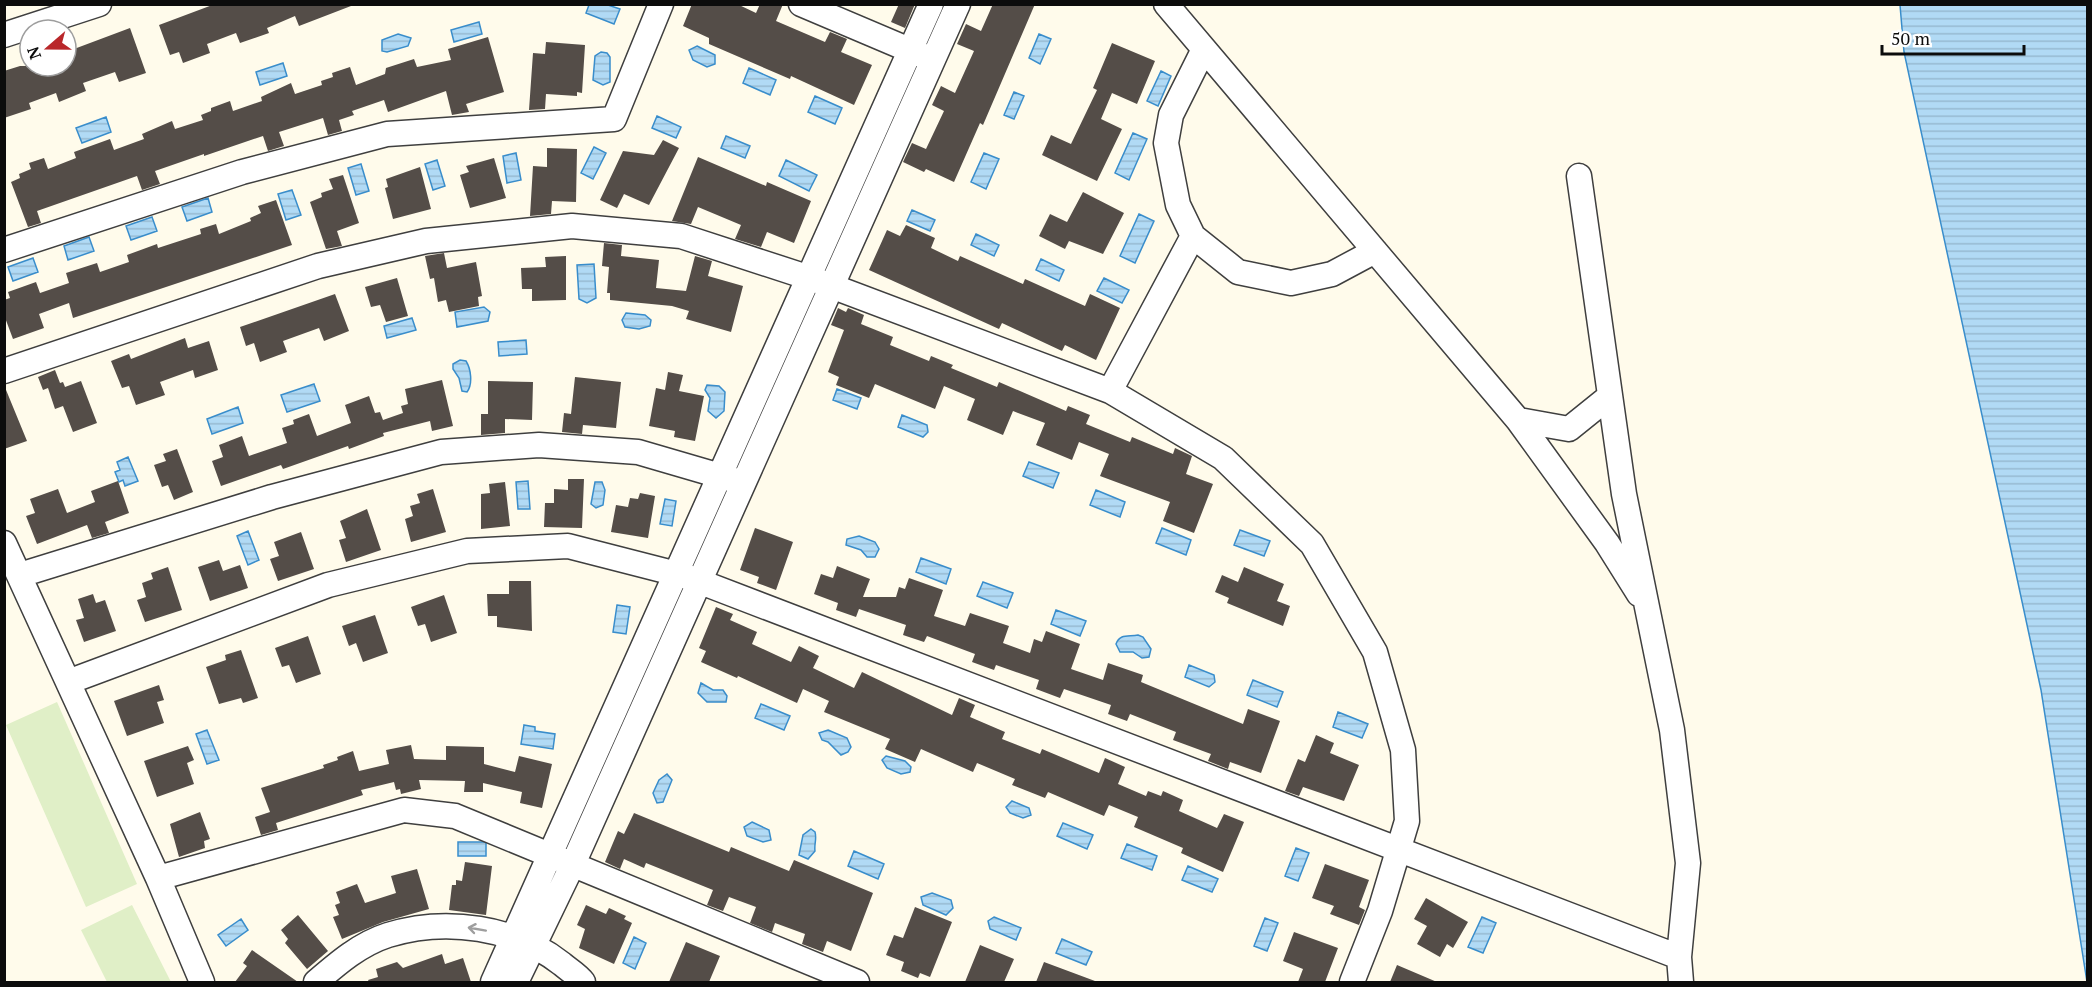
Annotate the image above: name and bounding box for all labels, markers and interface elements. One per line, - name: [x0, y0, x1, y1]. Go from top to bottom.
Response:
- north arrow: [18, 18, 78, 78]
- scale bar: [1882, 18, 2024, 56]
- text: 50 m: [1891, 26, 1931, 50]
- text: N: [21, 44, 46, 63]
- one-way arrow: [467, 924, 487, 935]

